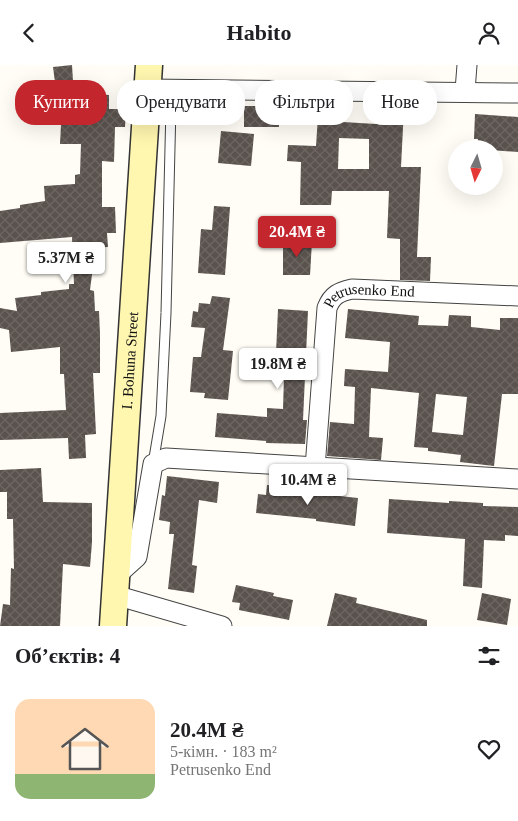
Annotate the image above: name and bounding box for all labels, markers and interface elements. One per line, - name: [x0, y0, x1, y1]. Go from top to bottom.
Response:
- icon: back: [15, 19, 43, 47]
- icon: person: [475, 19, 503, 47]
- text: Habito: [227, 20, 291, 45]
- chip: Купити: [15, 80, 107, 125]
- chip: Орендувати: [117, 80, 245, 125]
- chip: Фільтри: [255, 80, 353, 125]
- chip: Нове: [363, 80, 437, 125]
- north arrow: [448, 140, 502, 195]
- map controls: [448, 140, 503, 195]
- pin: 20.4M ₴: [251, 215, 343, 258]
- text: 20.4M ₴: [269, 223, 325, 240]
- pin: 5.37M ₴: [20, 241, 112, 284]
- text: 5.37M ₴: [38, 249, 94, 266]
- street label: Petrusenko End: [320, 281, 416, 311]
- street label: I. Bohuna Street: [119, 310, 141, 410]
- pin: 19.8M ₴: [232, 347, 324, 390]
- text: 19.8M ₴: [250, 355, 306, 372]
- pin: 10.4M ₴: [262, 463, 354, 506]
- text: 10.4M ₴: [280, 471, 336, 488]
- icon: filters: [475, 642, 503, 670]
- text: Об’єктів: 4: [15, 644, 120, 668]
- text: 20.4M ₴: [170, 718, 244, 742]
- icon: home: [55, 719, 115, 779]
- icon: heart: [475, 735, 503, 763]
- text: 5-кімн. · 183 m²: [170, 743, 277, 760]
- text: Petrusenko End: [170, 761, 271, 778]

